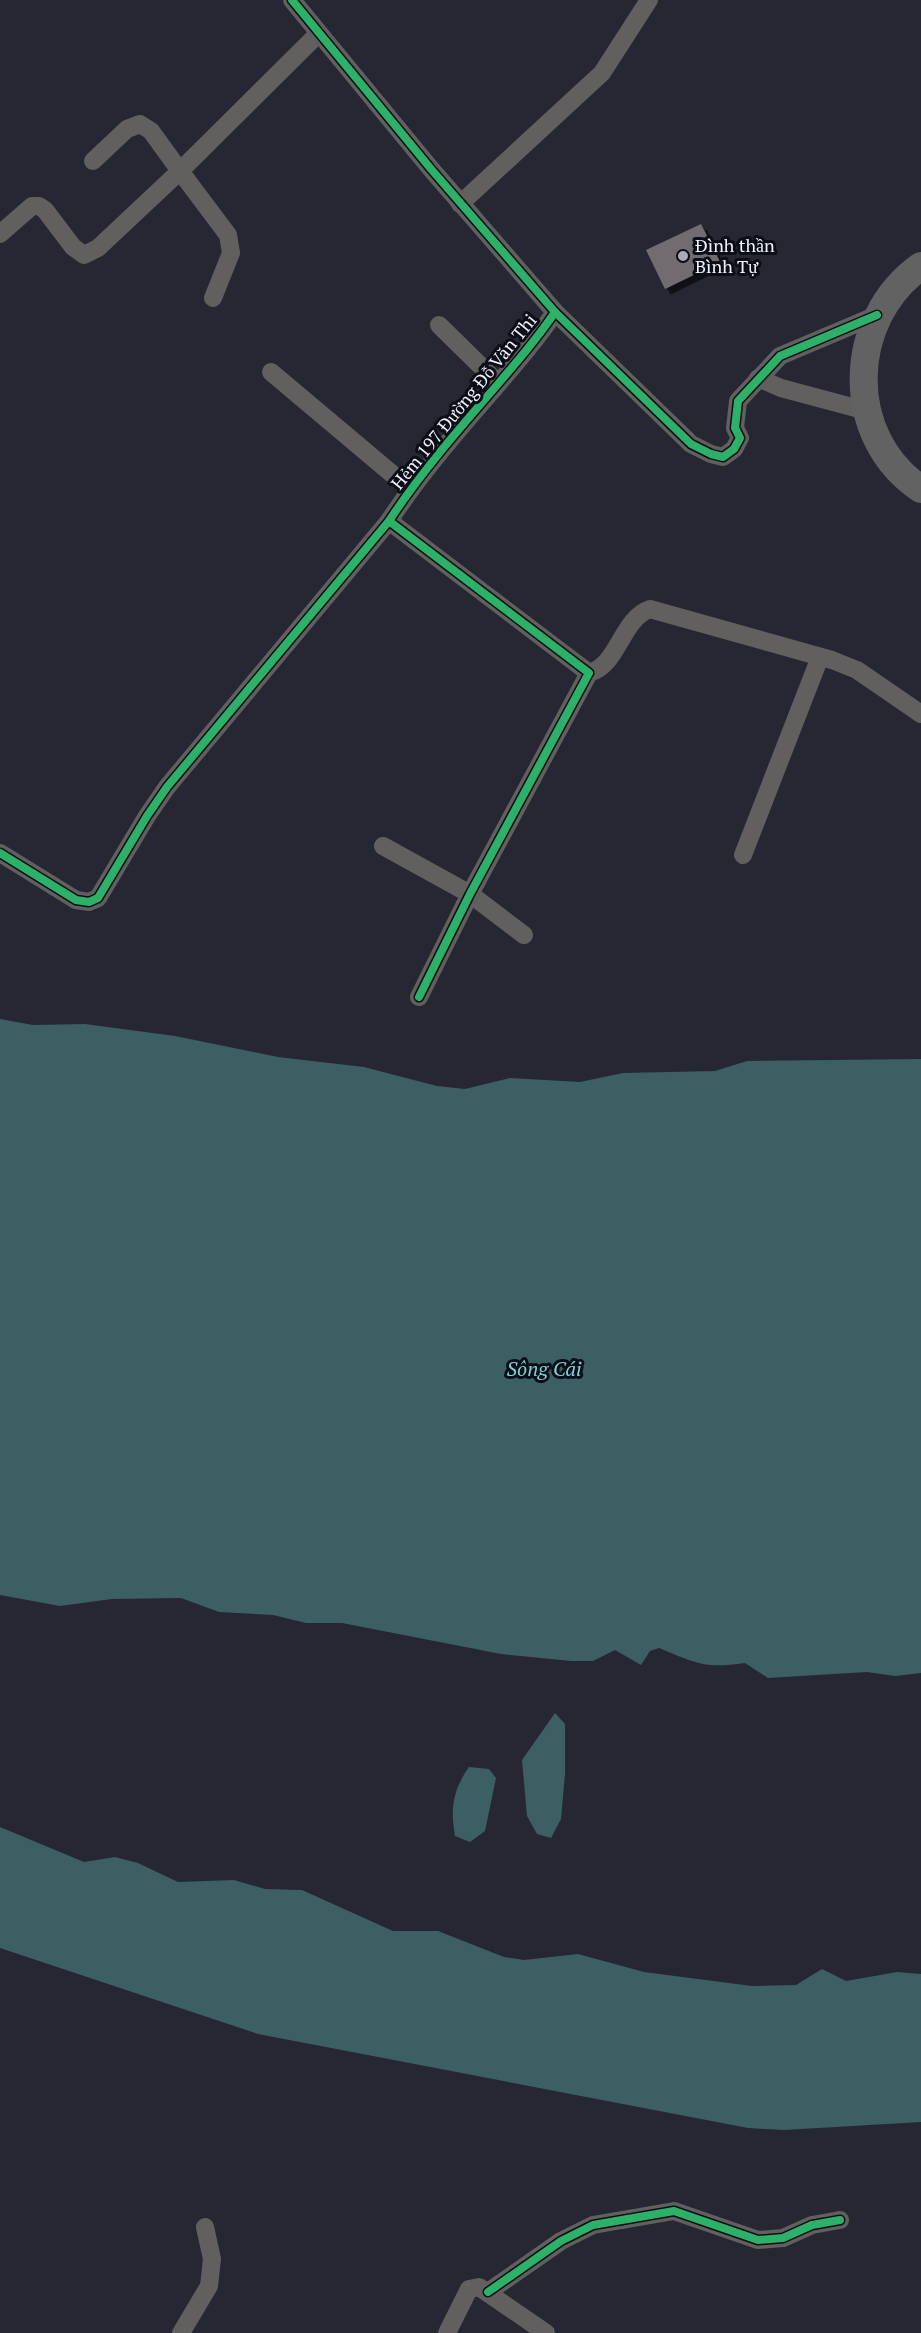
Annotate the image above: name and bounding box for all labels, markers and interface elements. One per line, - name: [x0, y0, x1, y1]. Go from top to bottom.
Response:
- place label: Đình thần Bình Tự: [695, 233, 775, 278]
- marker: Đình thần Bình Tự: [676, 249, 690, 263]
- street label: Hẻm 197 Đường Đỗ Văn Thi: [385, 309, 542, 494]
- water label: Sông Cái: [507, 1355, 582, 1382]

